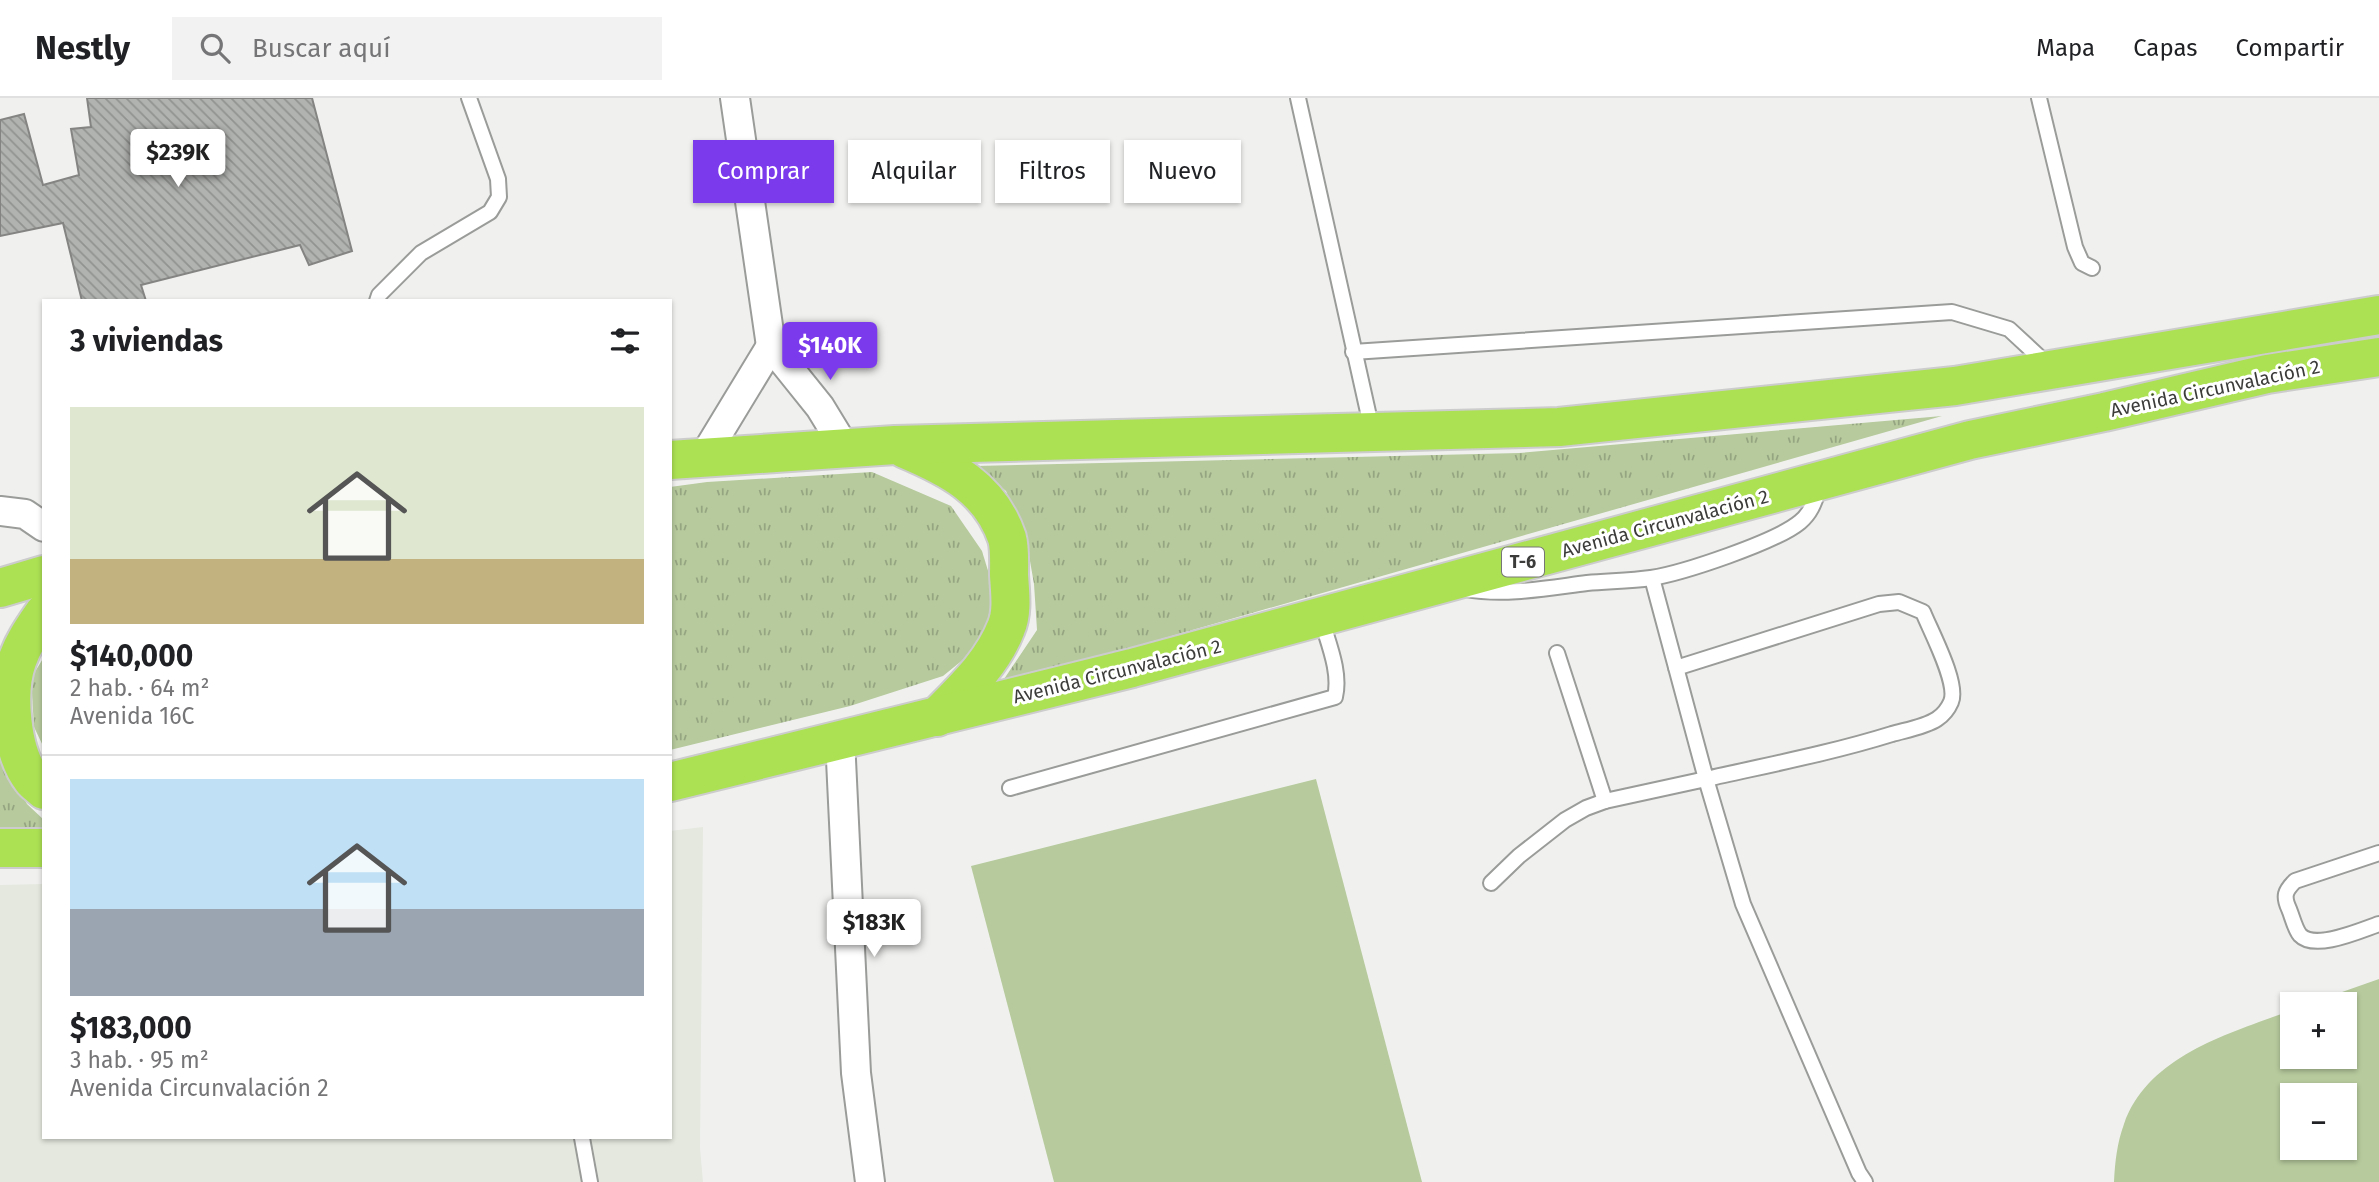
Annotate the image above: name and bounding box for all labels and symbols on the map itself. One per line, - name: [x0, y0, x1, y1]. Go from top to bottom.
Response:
- pin: $239K: [129, 130, 227, 189]
- pin: $140K: [781, 322, 879, 382]
- street label: Avenida Circunvalación 2: [2108, 355, 2322, 422]
- street label: Avenida Circunvalación 2: [1559, 485, 1771, 562]
- road number: T-6: [1502, 548, 1544, 576]
- street label: Avenida Circunvalación 2: [1011, 634, 1224, 708]
- pin: $183K: [825, 900, 923, 959]

